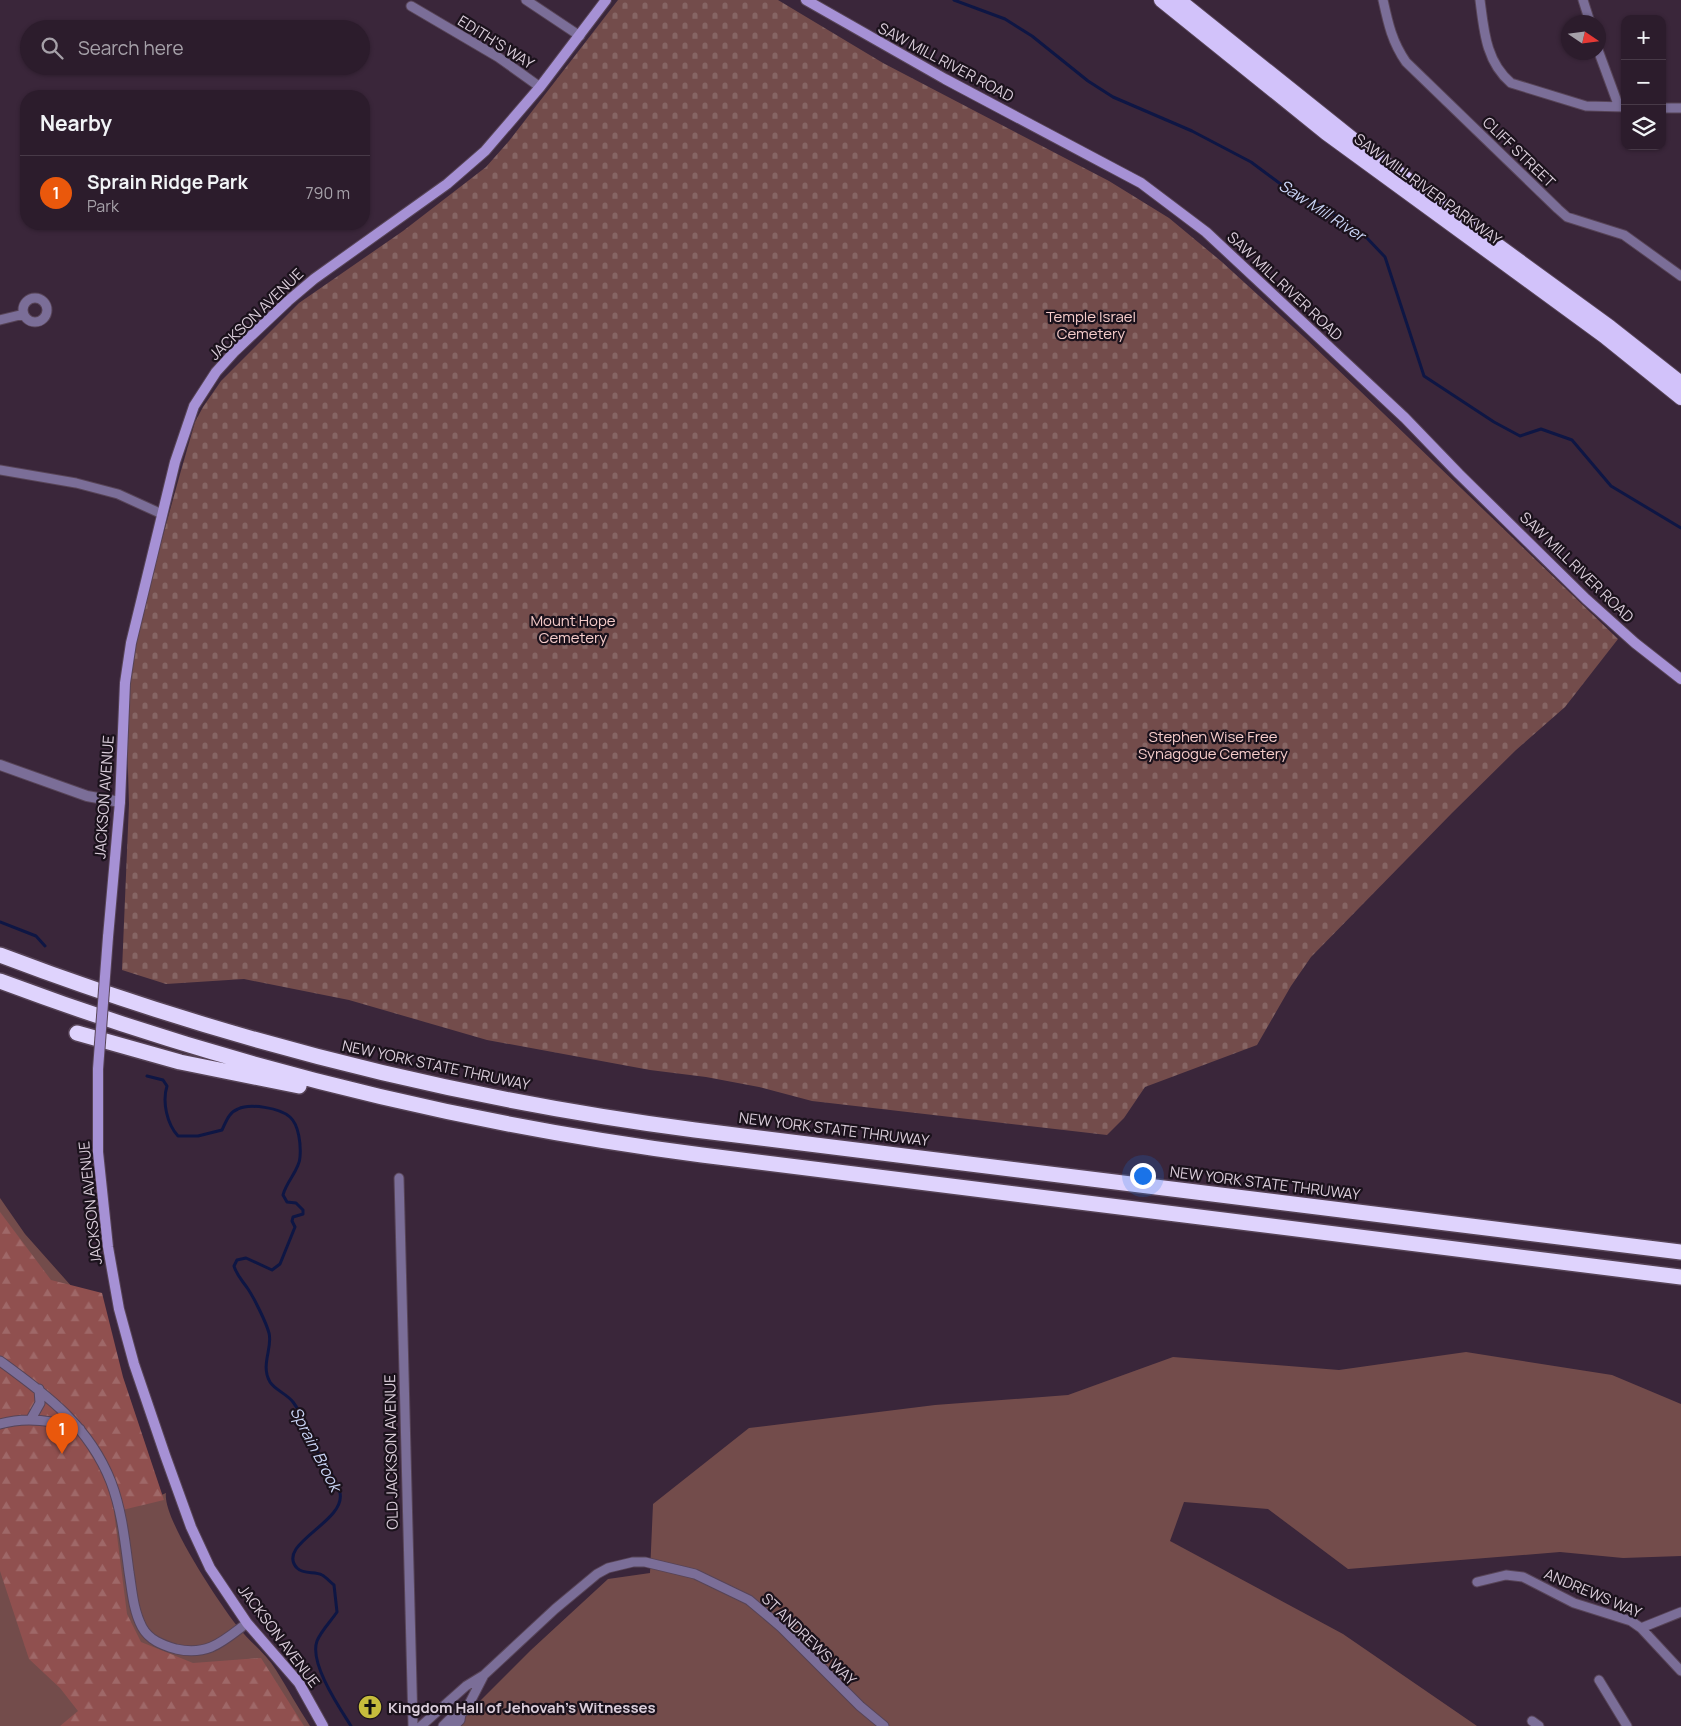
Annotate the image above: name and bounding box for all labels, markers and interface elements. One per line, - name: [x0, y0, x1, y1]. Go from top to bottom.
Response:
- street label: EDITH'S WAY: [454, 10, 539, 74]
- north arrow: [1561, 15, 1606, 60]
- map controls: [1621, 15, 1666, 150]
- button: +: [1621, 15, 1666, 60]
- street label: SAW MILL RIVER ROAD: [874, 17, 1018, 107]
- search box: [20, 20, 370, 75]
- icon: search: [38, 34, 66, 62]
- text: Search here: [78, 35, 184, 61]
- button: −: [1621, 60, 1666, 105]
- button: layers: [1621, 105, 1666, 150]
- text: Nearby: [40, 109, 112, 137]
- street label: CLIFF STREET: [1478, 112, 1560, 192]
- street label: SAW MILL RIVER PARKWAY: [1350, 128, 1507, 250]
- text: Sprain Ridge Park: [87, 169, 248, 195]
- water label: Saw Mill River: [1275, 174, 1371, 247]
- text: 1: [52, 182, 60, 204]
- text: 790 m: [306, 182, 350, 204]
- text: Park: [87, 195, 119, 217]
- street label: SAW MILL RIVER ROAD: [1223, 227, 1347, 345]
- street label: JACKSON AVENUE: [204, 263, 308, 365]
- park label: Temple Israel Cemetery: [1046, 306, 1136, 344]
- street label: SAW MILL RIVER ROAD: [1515, 507, 1639, 627]
- park label: Mount Hope Cemetery: [530, 610, 616, 648]
- park label: Stephen Wise Free Synagogue Cemetery: [1138, 726, 1288, 764]
- street label: JACKSON AVENUE: [89, 735, 119, 859]
- street label: NEW YORK STATE THRUWAY: [340, 1035, 533, 1095]
- street label: NEW YORK STATE THRUWAY: [738, 1107, 931, 1151]
- street label: JACKSON AVENUE: [73, 1140, 107, 1266]
- street label: NEW YORK STATE THRUWAY: [1169, 1161, 1362, 1205]
- your location: [1130, 1163, 1156, 1189]
- street label: OLD JACKSON AVENUE: [379, 1374, 403, 1530]
- water label: Sprain Brook: [285, 1403, 348, 1497]
- pin: 1: [46, 1413, 78, 1454]
- street label: ANDREWS WAY: [1541, 1563, 1645, 1623]
- street label: JACKSON AVENUE: [233, 1580, 325, 1692]
- street label: ST ANDREWS WAY: [757, 1588, 862, 1690]
- church icon: Kingdom Hall of Jehovah’s Witnesses: [357, 1694, 383, 1720]
- place label: Kingdom Hall of Jehovah’s Witnesses: [388, 1697, 656, 1718]

